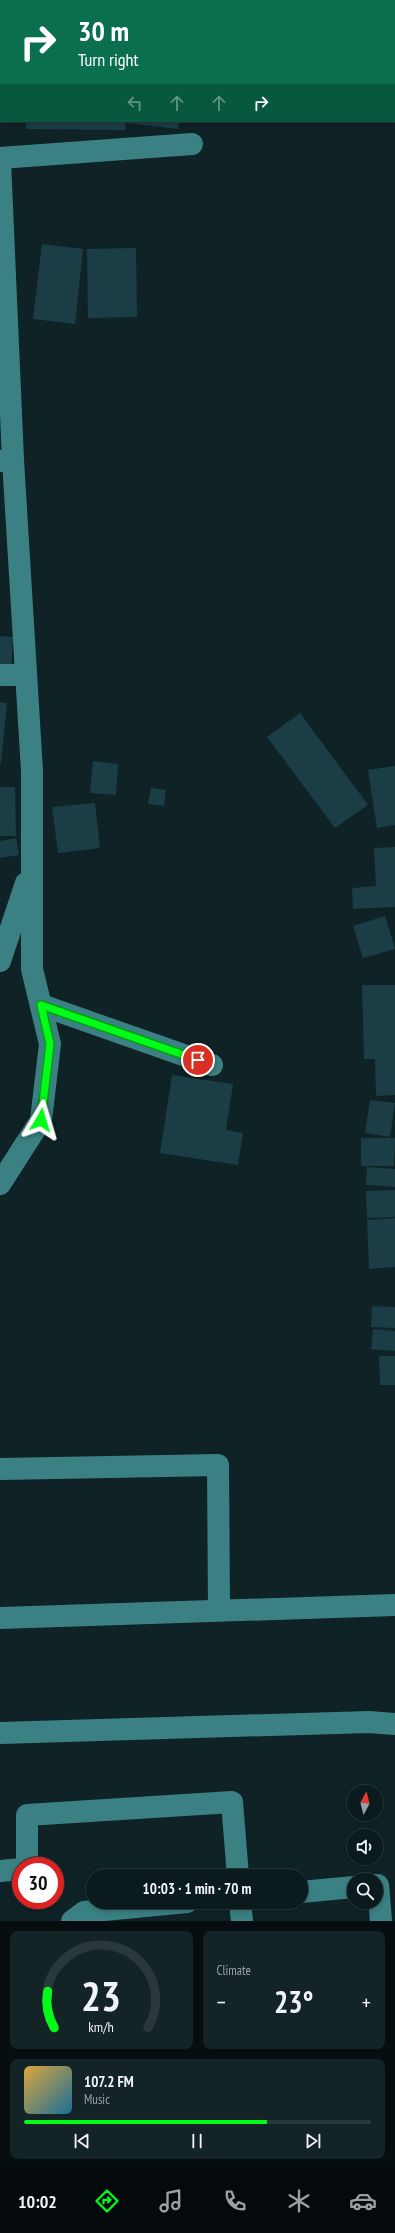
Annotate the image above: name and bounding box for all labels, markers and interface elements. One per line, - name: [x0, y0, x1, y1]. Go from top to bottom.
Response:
- text: 30 m: [78, 12, 129, 49]
- icon: right: [12, 16, 64, 68]
- text: Turn right: [78, 48, 138, 71]
- icon: left: [124, 92, 146, 114]
- icon: ahead: [166, 92, 188, 114]
- icon: ahead: [208, 92, 230, 114]
- icon: right: [250, 92, 272, 114]
- pin: [181, 1043, 215, 1077]
- icon: arrive: [187, 1049, 209, 1071]
- position arrow: [20, 1099, 62, 1141]
- north arrow: [347, 1785, 383, 1821]
- map controls: [347, 1785, 383, 1909]
- button: sound: [347, 1829, 383, 1865]
- speed limit sign: 30: [12, 1857, 64, 1909]
- button: search: [347, 1873, 383, 1909]
- text: 10:03 · 1 min · 70 m: [143, 1879, 251, 1898]
- text: Climate: [217, 1962, 251, 1979]
- text: 23: [81, 1969, 121, 2022]
- text: 23°: [274, 1982, 314, 2021]
- text: −: [217, 1988, 226, 2016]
- text: +: [362, 1988, 371, 2016]
- text: km/h: [89, 2017, 114, 2036]
- text: 107.2 FM: [84, 2072, 134, 2091]
- text: Music: [84, 2091, 110, 2108]
- icon: previous: [71, 2130, 93, 2152]
- icon: pause: [186, 2130, 208, 2152]
- icon: next: [302, 2130, 324, 2152]
- icon: directions: [93, 2187, 121, 2215]
- icon: music: [157, 2187, 185, 2215]
- icon: phone: [221, 2187, 249, 2215]
- icon: climate: [285, 2187, 313, 2215]
- icon: car: [349, 2187, 377, 2215]
- text: 10:02: [18, 2190, 57, 2213]

